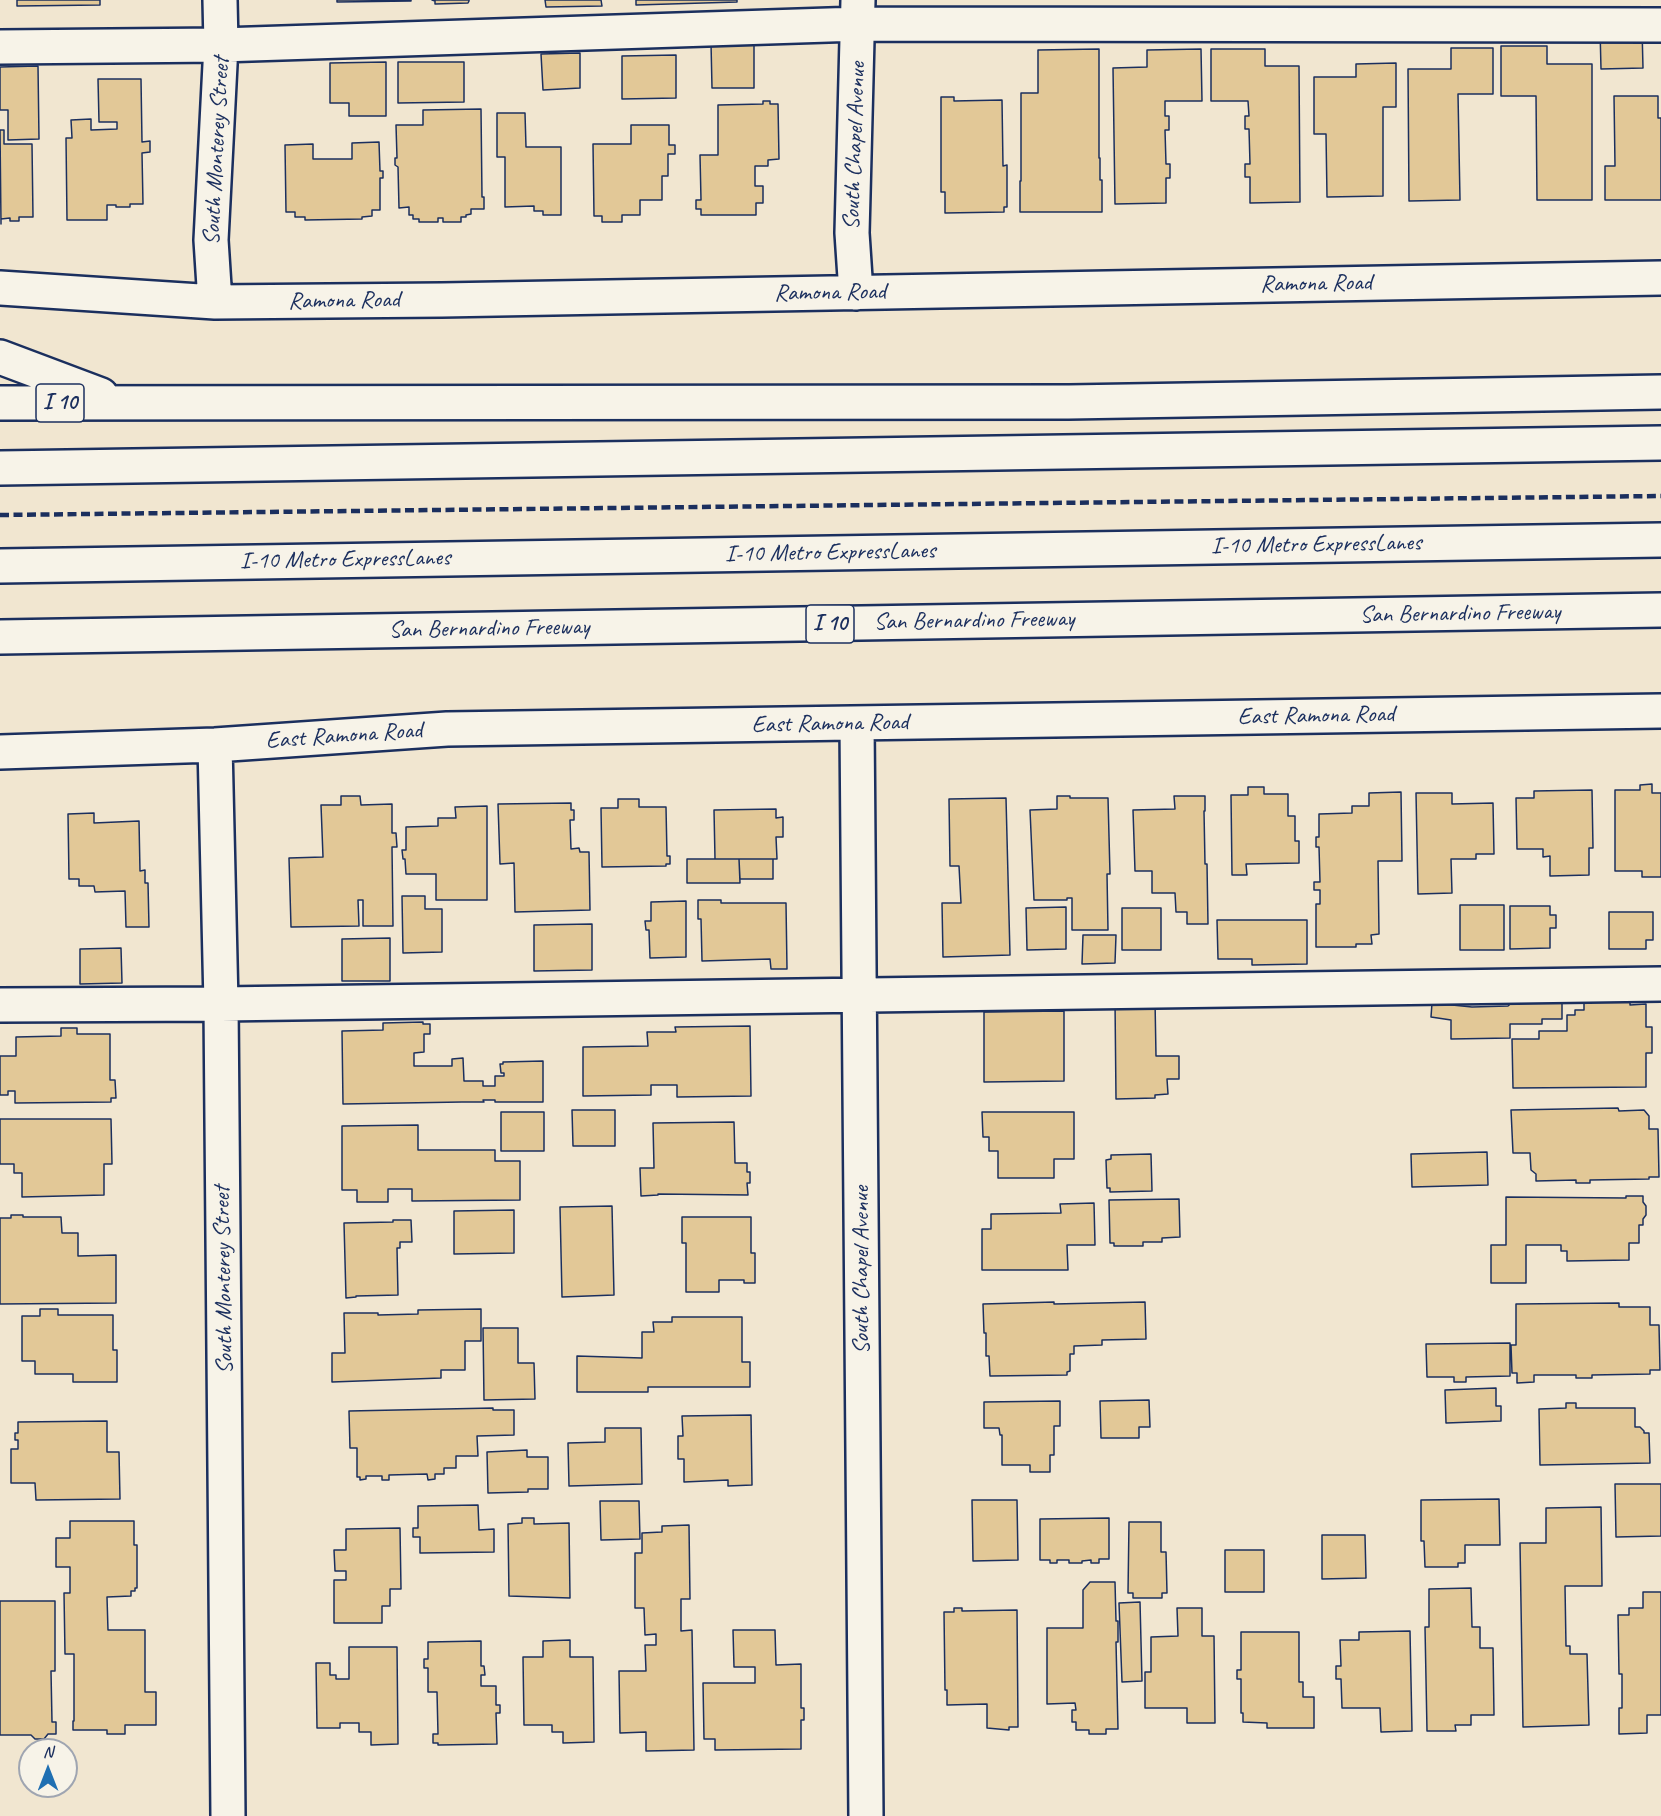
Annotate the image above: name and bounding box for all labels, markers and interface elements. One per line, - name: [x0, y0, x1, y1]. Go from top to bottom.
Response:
- street label: South Monterey Street: [198, 56, 236, 246]
- street label: South Chapel Avenue: [838, 61, 872, 231]
- street label: Ramona Road: [1260, 269, 1372, 299]
- street label: Ramona Road: [774, 278, 886, 308]
- street label: Ramona Road: [288, 286, 400, 316]
- road number: I 10: [36, 384, 84, 422]
- street label: I-10 Metro ExpressLanes: [1211, 529, 1421, 561]
- street label: I-10 Metro ExpressLanes: [725, 537, 935, 569]
- street label: I-10 Metro ExpressLanes: [240, 544, 450, 576]
- street label: San Bernardino Freeway: [1359, 598, 1561, 630]
- road number: I 10: [806, 605, 854, 643]
- street label: San Bernardino Freeway: [873, 605, 1075, 637]
- street label: San Bernardino Freeway: [388, 613, 590, 645]
- street label: East Ramona Road: [1237, 700, 1395, 732]
- street label: East Ramona Road: [751, 708, 909, 740]
- street label: East Ramona Road: [265, 716, 423, 756]
- street label: South Monterey Street: [208, 1186, 240, 1374]
- street label: South Chapel Avenue: [848, 1186, 876, 1354]
- north arrow: [18, 1738, 78, 1798]
- text: N: [43, 1742, 53, 1762]

